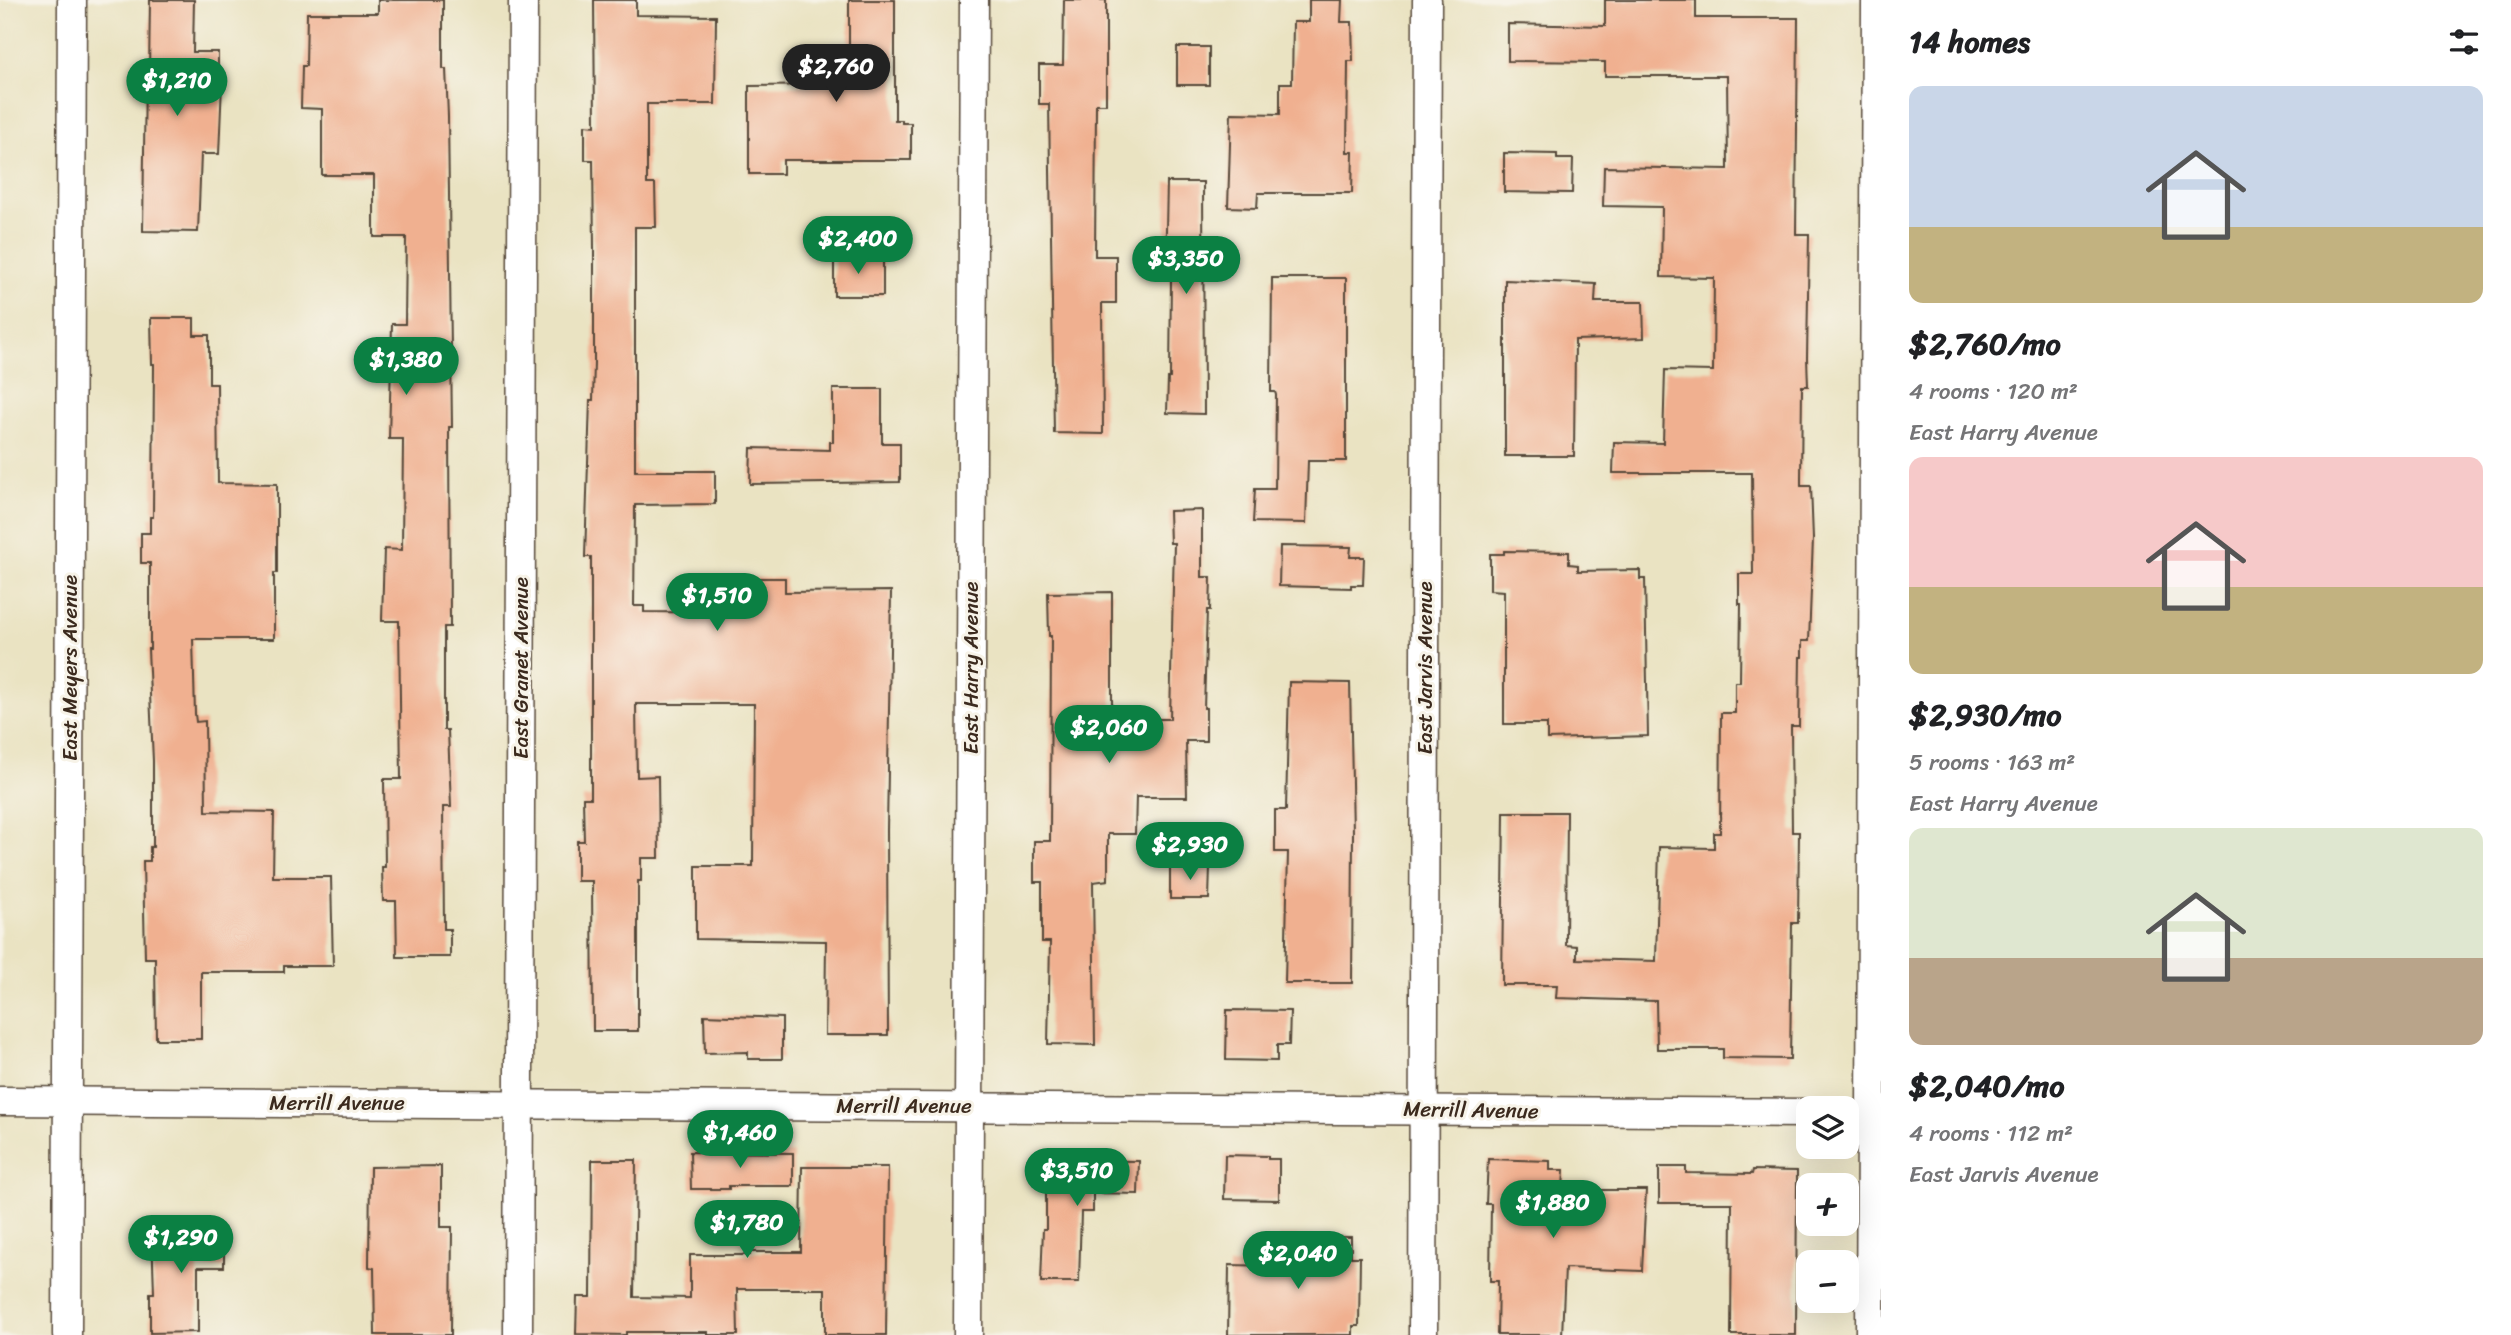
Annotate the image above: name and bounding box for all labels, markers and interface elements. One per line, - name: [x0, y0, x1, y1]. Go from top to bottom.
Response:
- text: 14 homes: [1909, 15, 2030, 69]
- icon: filters: [2445, 23, 2483, 61]
- pin: $2,760: [779, 44, 893, 104]
- text: $2,760: [798, 46, 874, 87]
- pin: $1,210: [120, 58, 234, 118]
- text: $1,210: [142, 60, 212, 101]
- icon: home: [2133, 132, 2259, 258]
- pin: $2,400: [801, 216, 915, 276]
- text: $2,400: [819, 218, 897, 259]
- pin: $3,350: [1129, 236, 1243, 296]
- text: $3,350: [1148, 238, 1224, 279]
- text: $2,760/mo: [1909, 317, 2061, 371]
- pin: $1,380: [349, 338, 463, 397]
- text: $1,380: [370, 339, 442, 380]
- text: 4 rooms · 120 m²: [1909, 371, 2078, 412]
- text: East Harry Avenue: [1909, 412, 2098, 453]
- icon: home: [2133, 503, 2259, 629]
- pin: $1,510: [660, 574, 774, 633]
- street label: East Meyers Avenue: [51, 575, 89, 761]
- text: $1,510: [682, 575, 752, 616]
- street label: East Granet Avenue: [502, 577, 540, 759]
- street label: East Jarvis Avenue: [1406, 581, 1444, 755]
- street label: East Harry Avenue: [952, 582, 990, 754]
- text: $2,930/mo: [1909, 688, 2062, 742]
- pin: $2,060: [1052, 706, 1166, 765]
- text: $2,060: [1070, 707, 1148, 748]
- text: 5 rooms · 163 m²: [1909, 742, 2075, 783]
- text: East Harry Avenue: [1909, 783, 2098, 824]
- pin: $2,930: [1133, 822, 1247, 882]
- text: $2,930: [1152, 824, 1228, 865]
- icon: home: [2133, 874, 2259, 1000]
- text: $2,040/mo: [1909, 1059, 2064, 1113]
- street label: Merrill Avenue: [269, 1084, 405, 1122]
- street label: Merrill Avenue: [836, 1087, 972, 1125]
- street label: Merrill Avenue: [1403, 1090, 1539, 1130]
- map controls: [1796, 1096, 1859, 1313]
- button: layers: [1796, 1096, 1859, 1159]
- pin: $1,460: [683, 1110, 797, 1170]
- text: $1,460: [703, 1112, 777, 1153]
- text: 4 rooms · 112 m²: [1909, 1113, 2073, 1154]
- pin: $3,510: [1020, 1148, 1134, 1208]
- text: $3,510: [1041, 1150, 1113, 1191]
- text: East Jarvis Avenue: [1909, 1154, 2099, 1195]
- button: +: [1796, 1173, 1859, 1236]
- pin: $1,880: [1496, 1180, 1610, 1240]
- text: $1,880: [1516, 1182, 1590, 1223]
- pin: $1,780: [690, 1200, 804, 1260]
- text: $1,780: [710, 1202, 784, 1243]
- pin: $1,290: [124, 1216, 238, 1275]
- text: $1,290: [144, 1217, 218, 1258]
- pin: $2,040: [1241, 1232, 1355, 1291]
- text: $2,040: [1259, 1233, 1337, 1274]
- button: −: [1796, 1250, 1859, 1313]

